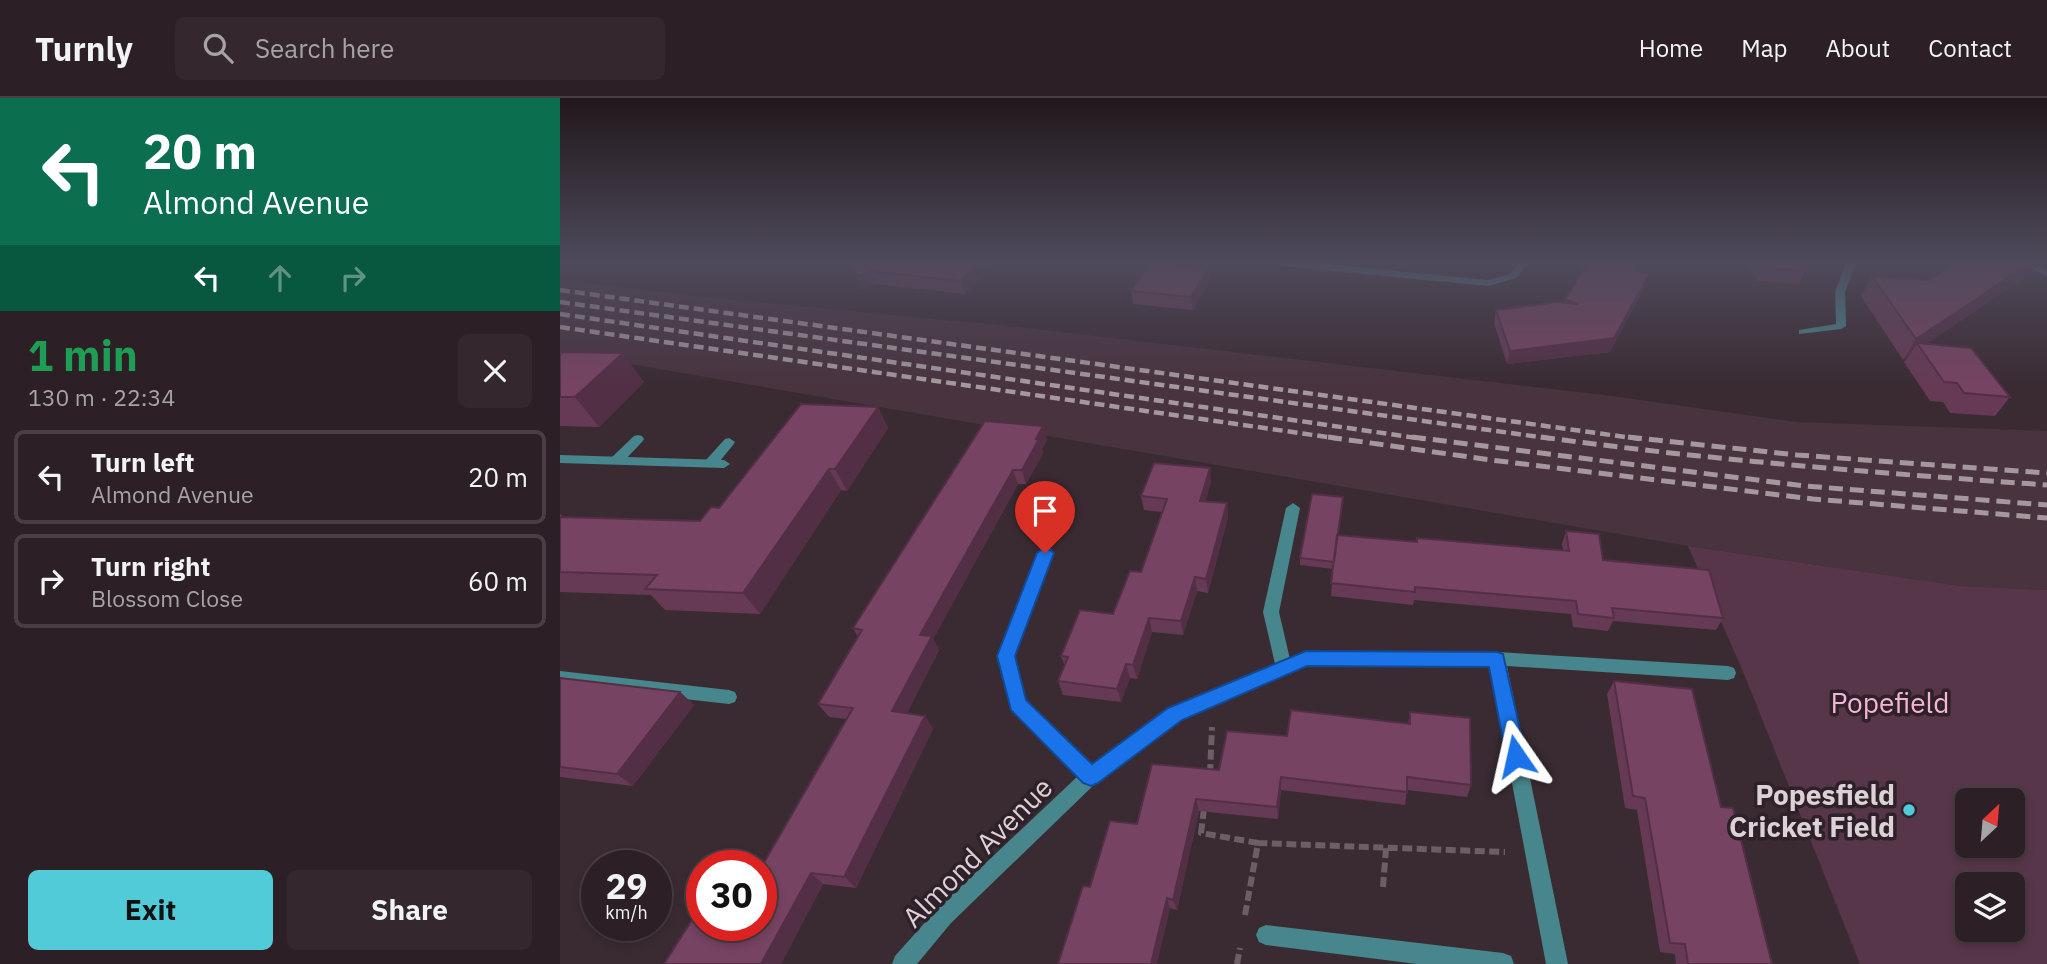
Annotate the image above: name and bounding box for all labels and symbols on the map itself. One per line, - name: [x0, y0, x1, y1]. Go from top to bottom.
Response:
- pin: [1015, 481, 1075, 553]
- park label: Popefield: [1831, 684, 1949, 721]
- position arrow: [1479, 719, 1553, 793]
- street label: Almond Avenue: [894, 769, 1060, 935]
- place label: Popesfield Cricket Field: [1729, 776, 1895, 845]
- north arrow: [1955, 788, 2025, 858]
- marker: Popesfield Cricket Field: [1901, 802, 1917, 818]
- speed limit sign: 30: [686, 850, 777, 941]

